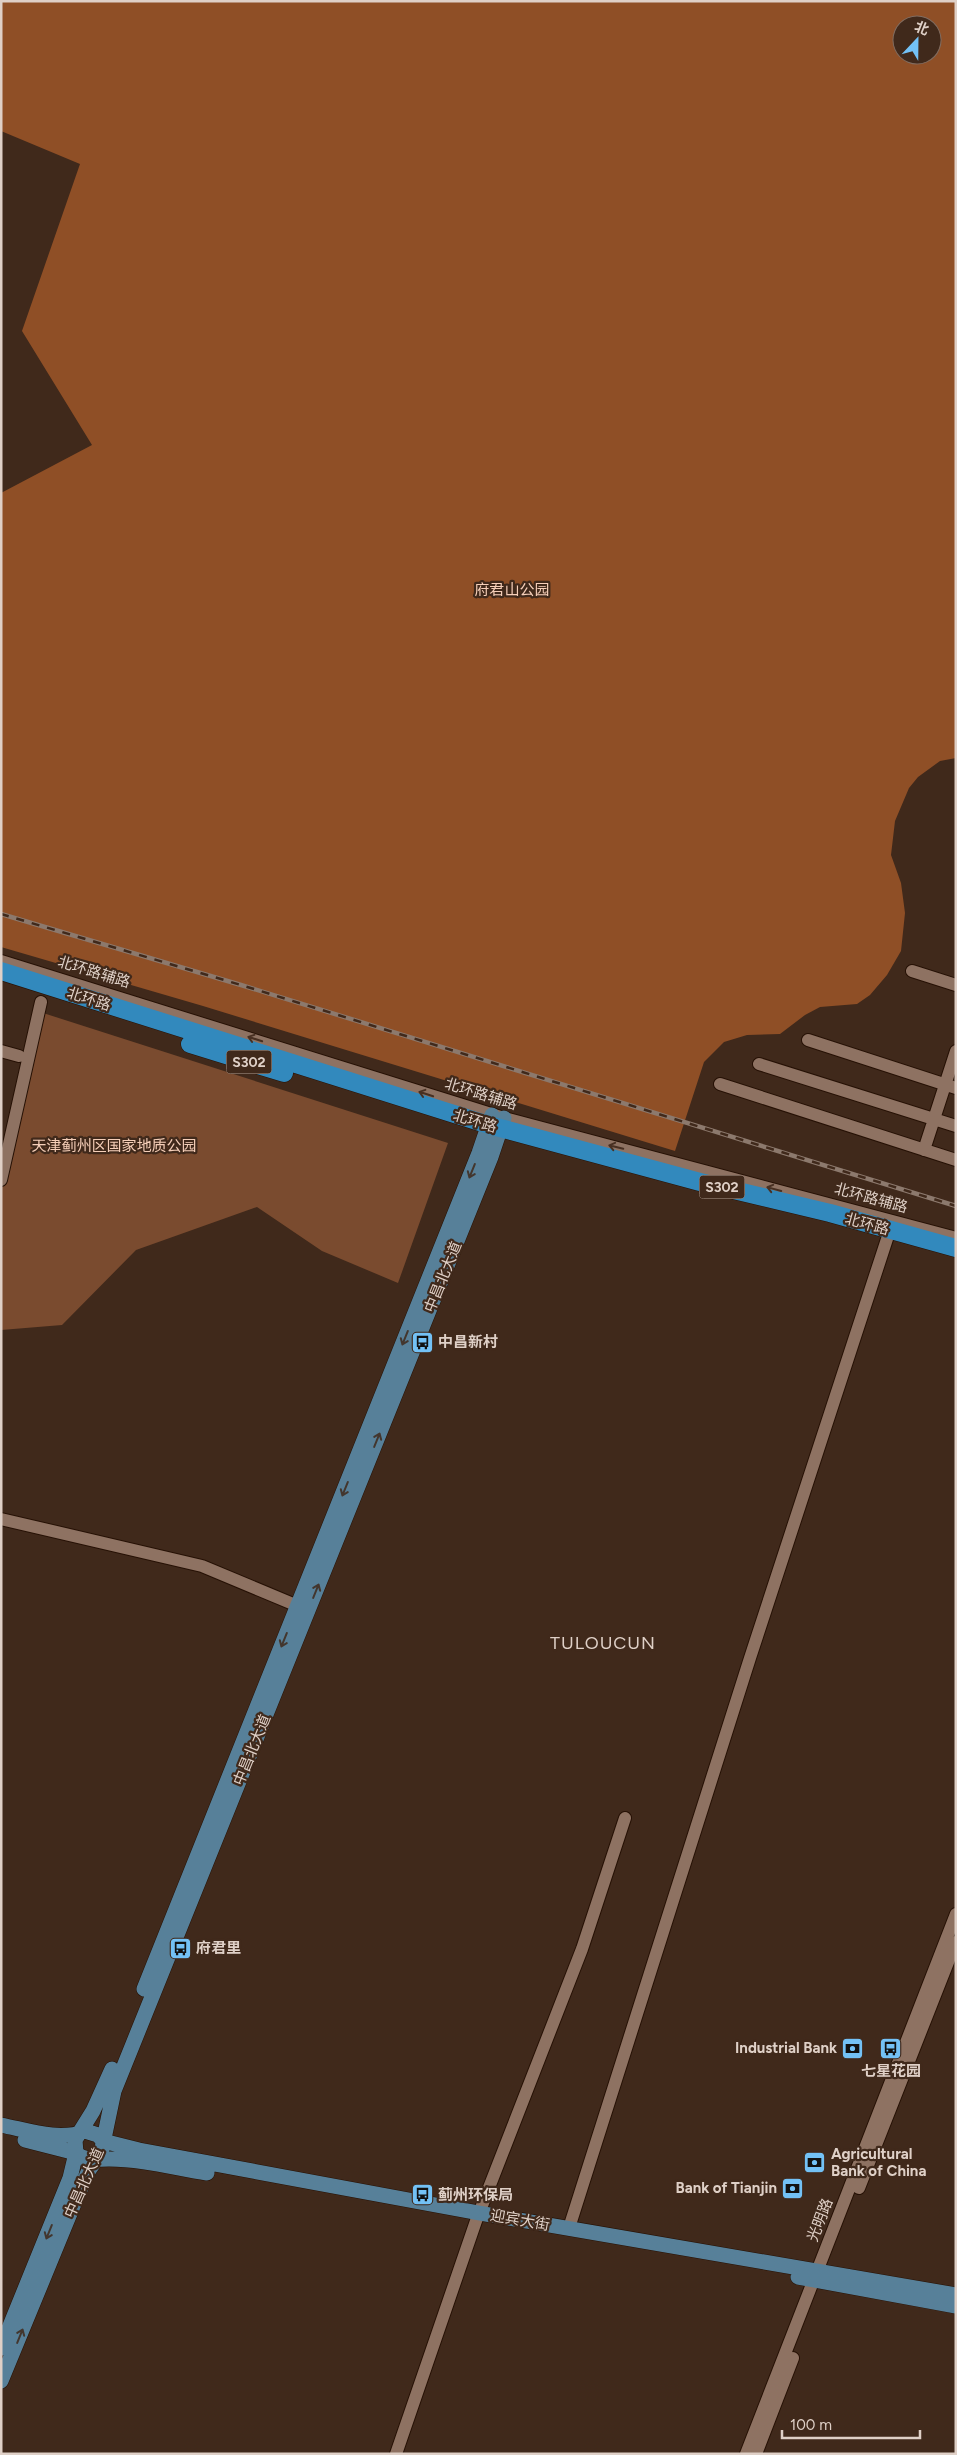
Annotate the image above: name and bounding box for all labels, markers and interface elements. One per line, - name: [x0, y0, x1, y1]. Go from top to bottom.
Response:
- north arrow: [892, 15, 942, 65]
- text: 北: [912, 18, 931, 39]
- park label: 府君山公园: [474, 581, 550, 599]
- street label: 北环路辅路: [55, 952, 133, 992]
- street label: 北环路: [65, 983, 113, 1015]
- one-way arrow: [247, 1034, 263, 1044]
- road number: S302: [226, 1050, 272, 1074]
- street label: 北环路辅路: [442, 1074, 520, 1114]
- one-way arrow: [419, 1088, 435, 1098]
- street label: 北环路: [451, 1106, 499, 1136]
- park label: 天津蓟州区国家地质公园: [31, 1137, 197, 1155]
- one-way arrow: [609, 1142, 625, 1152]
- one-way arrow: [467, 1163, 476, 1178]
- road number: S302: [700, 1176, 744, 1198]
- street label: 北环路辅路: [832, 1180, 910, 1216]
- one-way arrow: [766, 1184, 782, 1193]
- street label: 北环路: [843, 1209, 891, 1239]
- street label: 中昌北大道: [421, 1239, 465, 1315]
- one-way arrow: [400, 1330, 409, 1345]
- bus stop icon: 中昌新村: [410, 1330, 434, 1354]
- place label: 中昌新村: [438, 1333, 498, 1351]
- one-way arrow: [373, 1433, 382, 1448]
- one-way arrow: [339, 1481, 349, 1496]
- one-way arrow: [312, 1584, 322, 1599]
- one-way arrow: [279, 1632, 288, 1647]
- district label: TULOUCUN: [550, 1632, 656, 1654]
- street label: 中昌北大道: [230, 1712, 274, 1788]
- bus stop icon: 府君里: [168, 1936, 192, 1960]
- place label: 府君里: [196, 1939, 241, 1957]
- bank icon: Industrial Bank: [841, 2036, 865, 2060]
- bus stop icon: 七星花园: [879, 2036, 903, 2060]
- place label: Industrial Bank: [735, 2039, 837, 2057]
- place label: 七星花园: [861, 2062, 921, 2080]
- street label: 中昌北大道: [61, 2145, 107, 2221]
- place label: Agricultural Bank of China: [831, 2145, 926, 2180]
- bank icon: Agricultural Bank of China: [803, 2151, 827, 2175]
- bank icon: Bank of Tianjin: [781, 2176, 805, 2200]
- place label: Bank of Tianjin: [675, 2179, 777, 2197]
- bus stop icon: 蓟州环保局: [410, 2183, 434, 2207]
- place label: 蓟州环保局: [438, 2186, 513, 2204]
- street label: 光明路: [804, 2196, 836, 2244]
- street label: 迎宾大街: [489, 2206, 551, 2234]
- one-way arrow: [43, 2224, 52, 2239]
- one-way arrow: [15, 2329, 25, 2344]
- scale bar: [782, 2408, 920, 2440]
- text: 100 m: [790, 2416, 832, 2434]

